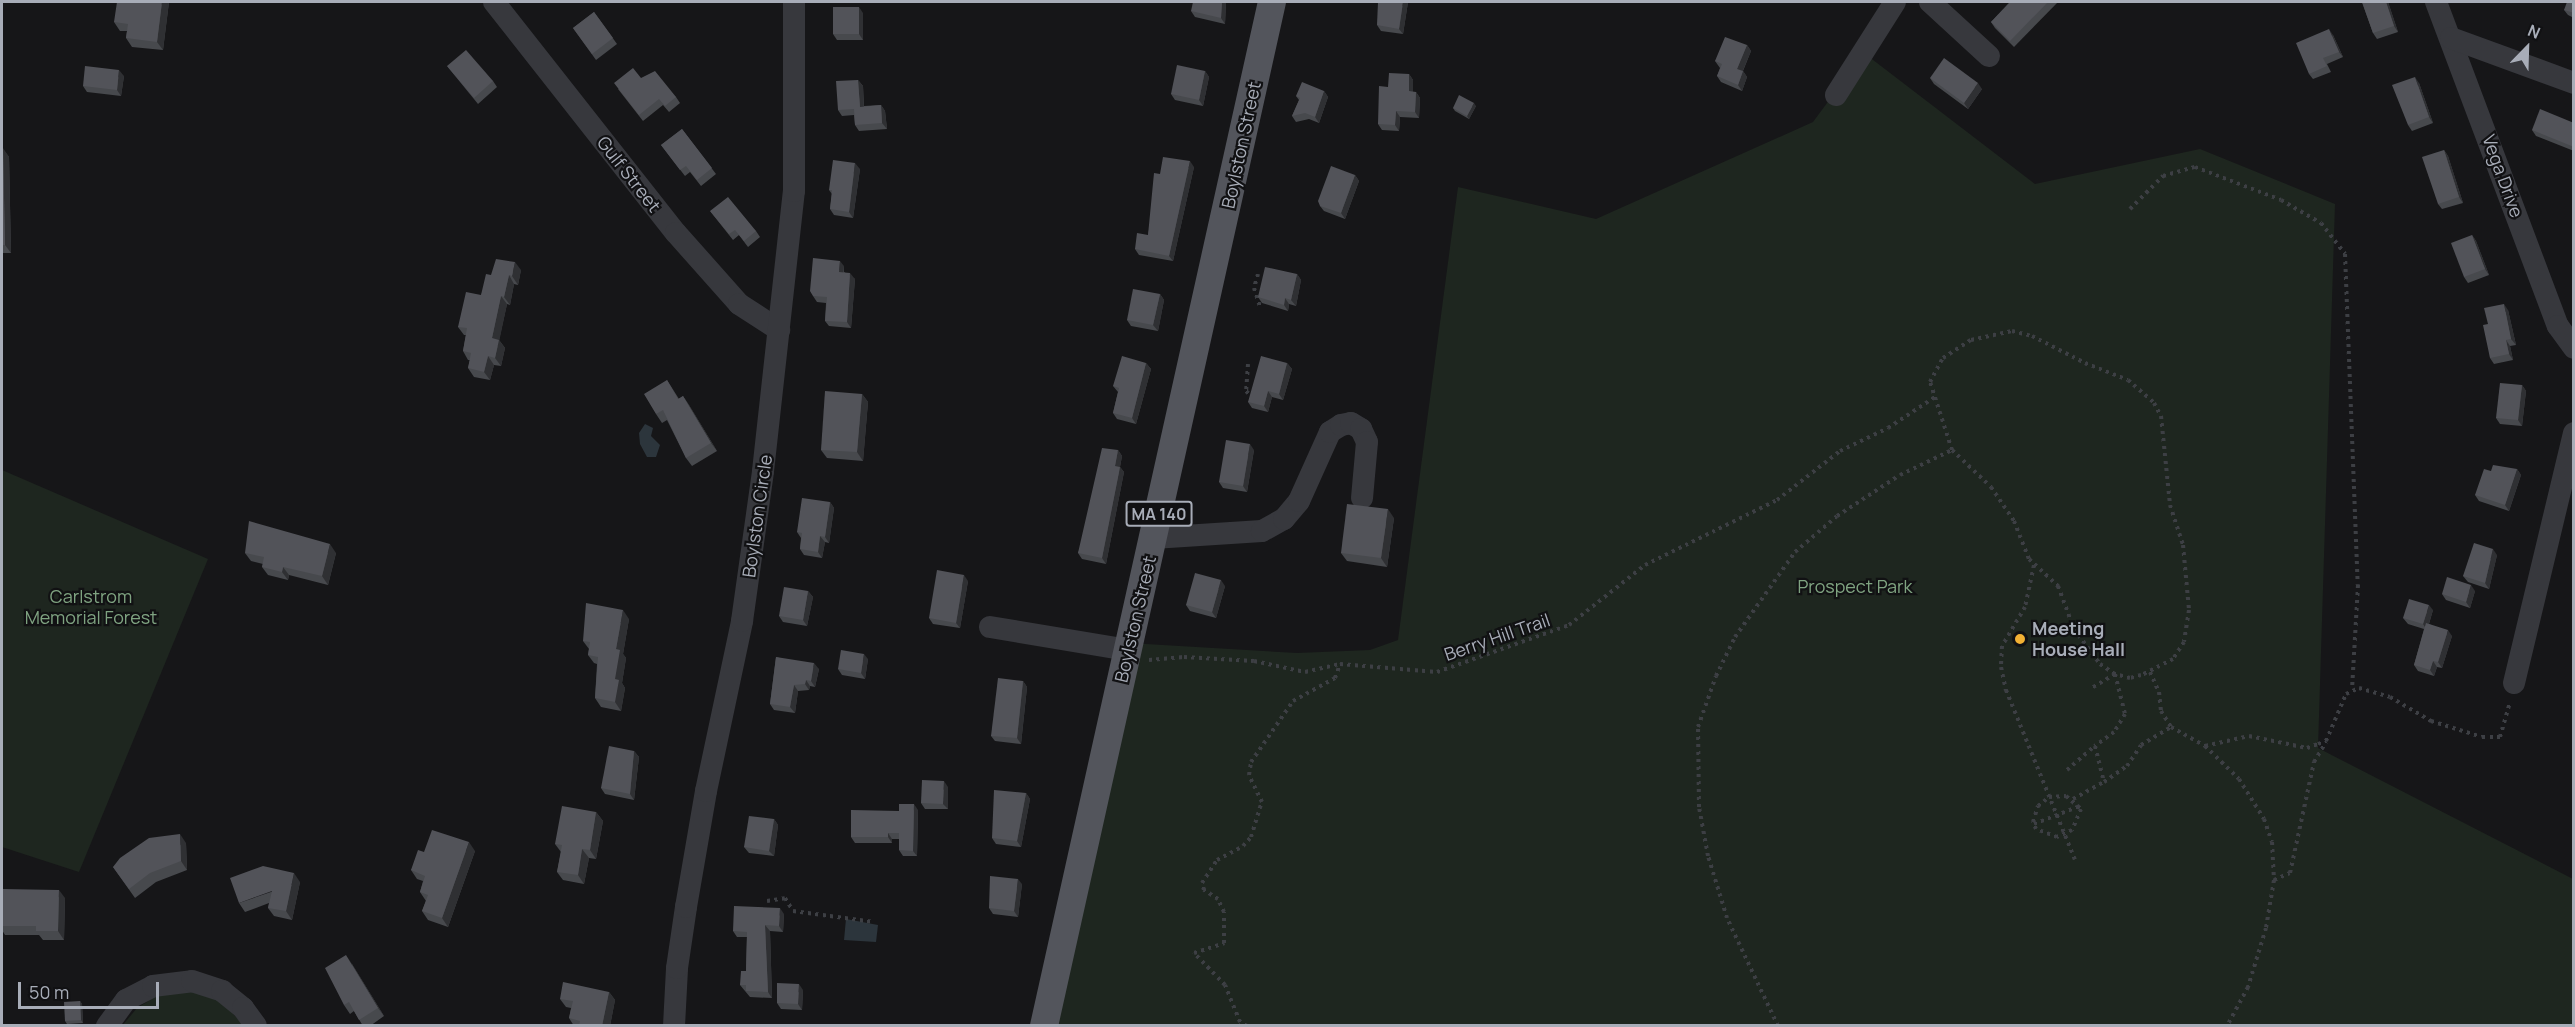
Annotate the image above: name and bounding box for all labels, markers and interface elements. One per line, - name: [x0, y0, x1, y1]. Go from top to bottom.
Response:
- north arrow: [2497, 18, 2557, 78]
- text: N: [2524, 19, 2544, 44]
- street label: Boylston Street: [1217, 80, 1265, 210]
- street label: Gulf Street: [593, 132, 665, 216]
- street label: Vega Drive: [2478, 132, 2528, 220]
- street label: Boylston Circle: [738, 453, 776, 579]
- road number: MA 140: [1124, 501, 1194, 527]
- street label: Boylston Street: [1110, 554, 1160, 684]
- park label: Prospect Park: [1797, 575, 1913, 597]
- park label: Carlstrom Memorial Forest: [25, 586, 157, 628]
- street label: Berry Hill Trail: [1441, 609, 1553, 665]
- place label: Meeting House Hall: [2032, 618, 2125, 660]
- marker: Meeting House Hall: [2013, 632, 2027, 646]
- scale bar: [21, 970, 162, 1008]
- text: 50 m: [29, 980, 69, 1004]

